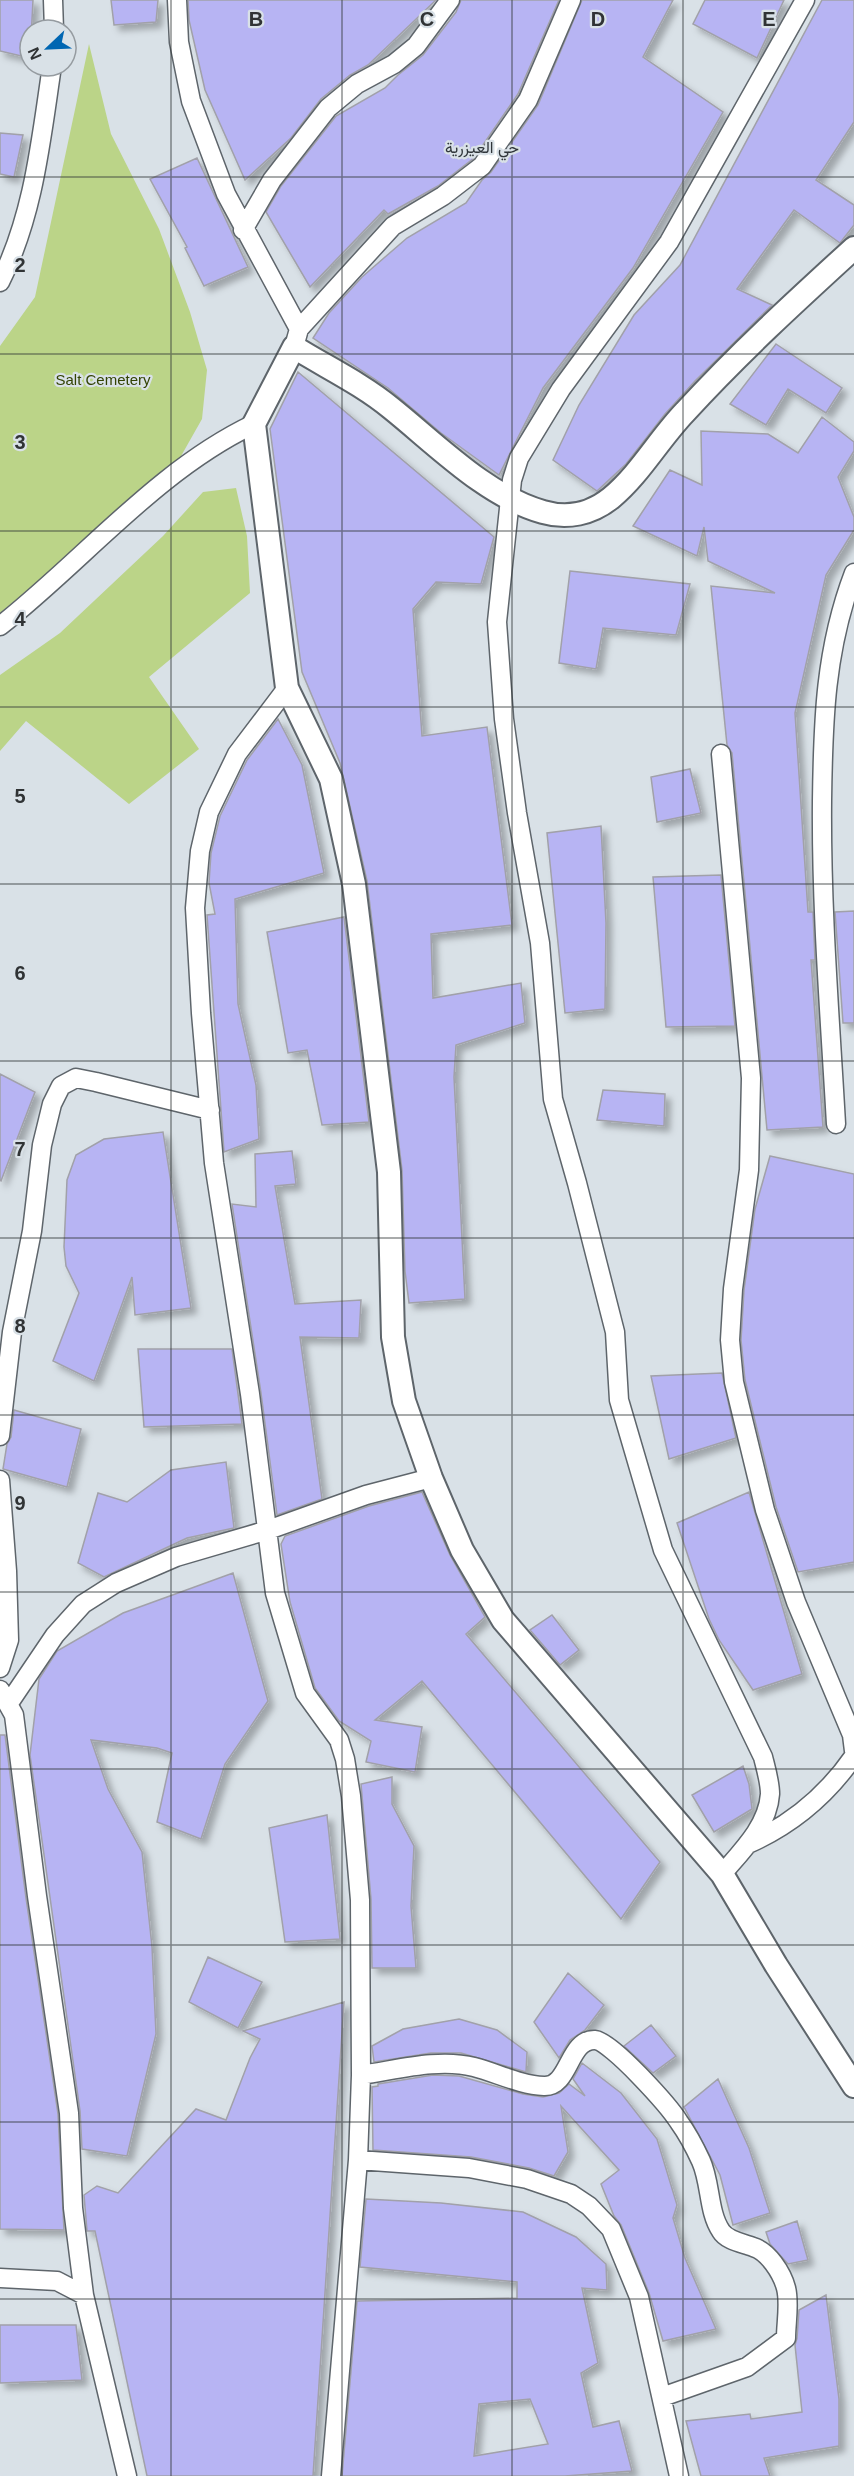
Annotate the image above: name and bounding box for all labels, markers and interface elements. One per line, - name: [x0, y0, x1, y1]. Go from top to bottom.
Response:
- text: B: [249, 8, 263, 30]
- text: C: [420, 8, 434, 30]
- text: D: [591, 8, 605, 30]
- text: E: [762, 8, 776, 30]
- north arrow: [18, 18, 78, 78]
- text: N: [25, 45, 45, 62]
- district label: حي العيزرية: [445, 139, 519, 161]
- text: 2: [14, 254, 26, 276]
- park label: Salt Cemetery: [55, 371, 151, 388]
- text: 3: [14, 431, 26, 453]
- text: 4: [14, 608, 26, 630]
- text: 5: [14, 785, 26, 807]
- text: 6: [14, 962, 26, 984]
- text: 7: [14, 1138, 26, 1160]
- text: 8: [14, 1315, 26, 1337]
- text: 9: [14, 1492, 26, 1514]

